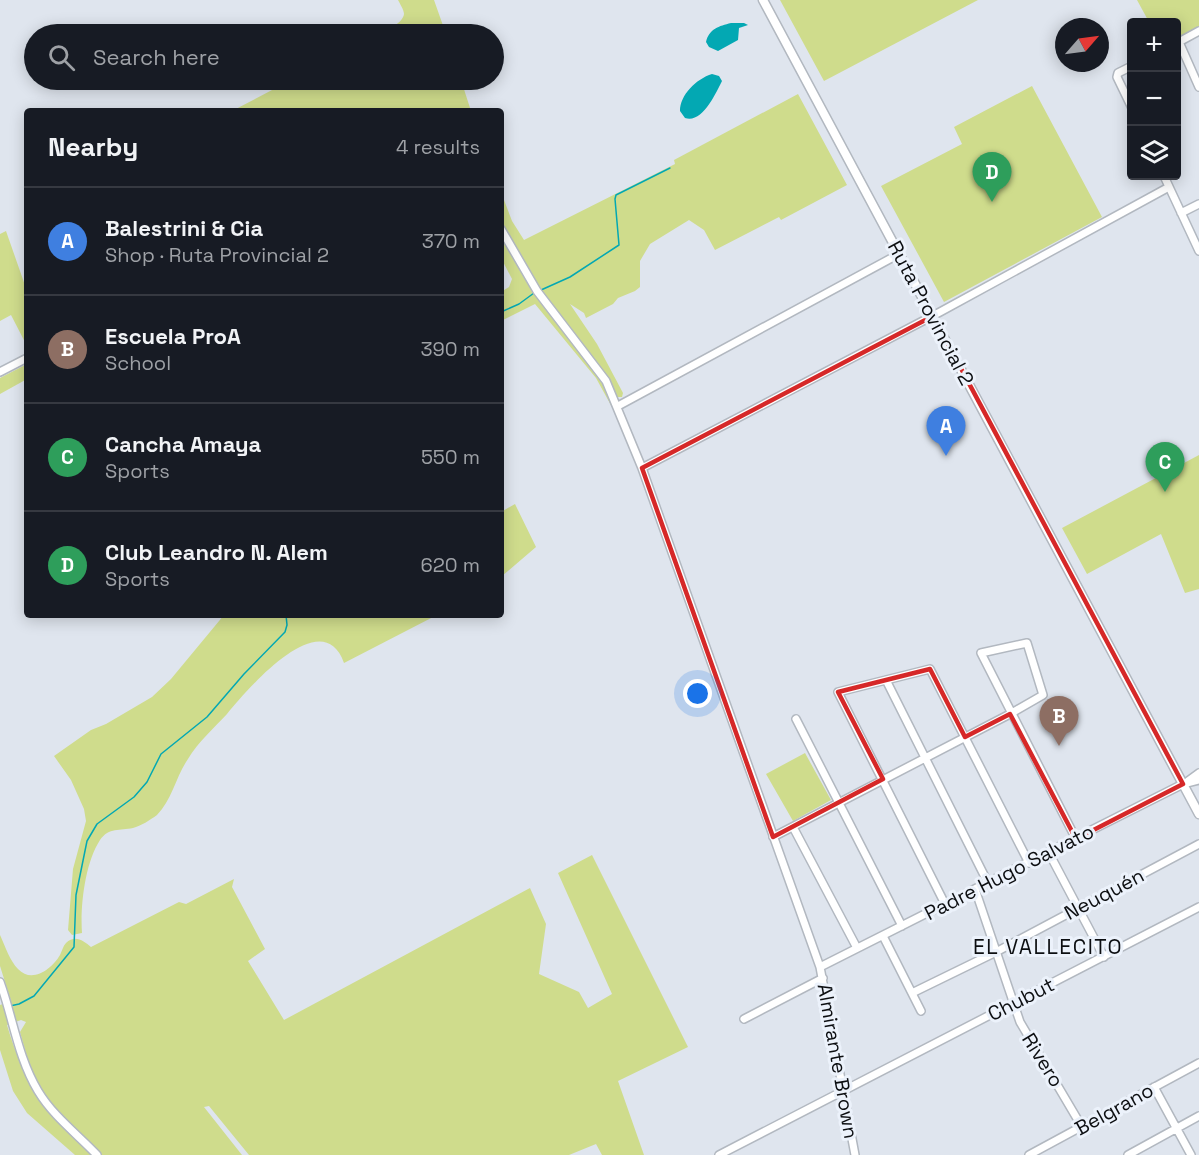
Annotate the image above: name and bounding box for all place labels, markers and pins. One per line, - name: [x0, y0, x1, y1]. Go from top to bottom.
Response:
- pin: D: [972, 152, 1012, 202]
- pin: A: [926, 406, 966, 456]
- pin: C: [1146, 442, 1184, 492]
- pin: B: [1040, 696, 1078, 746]

